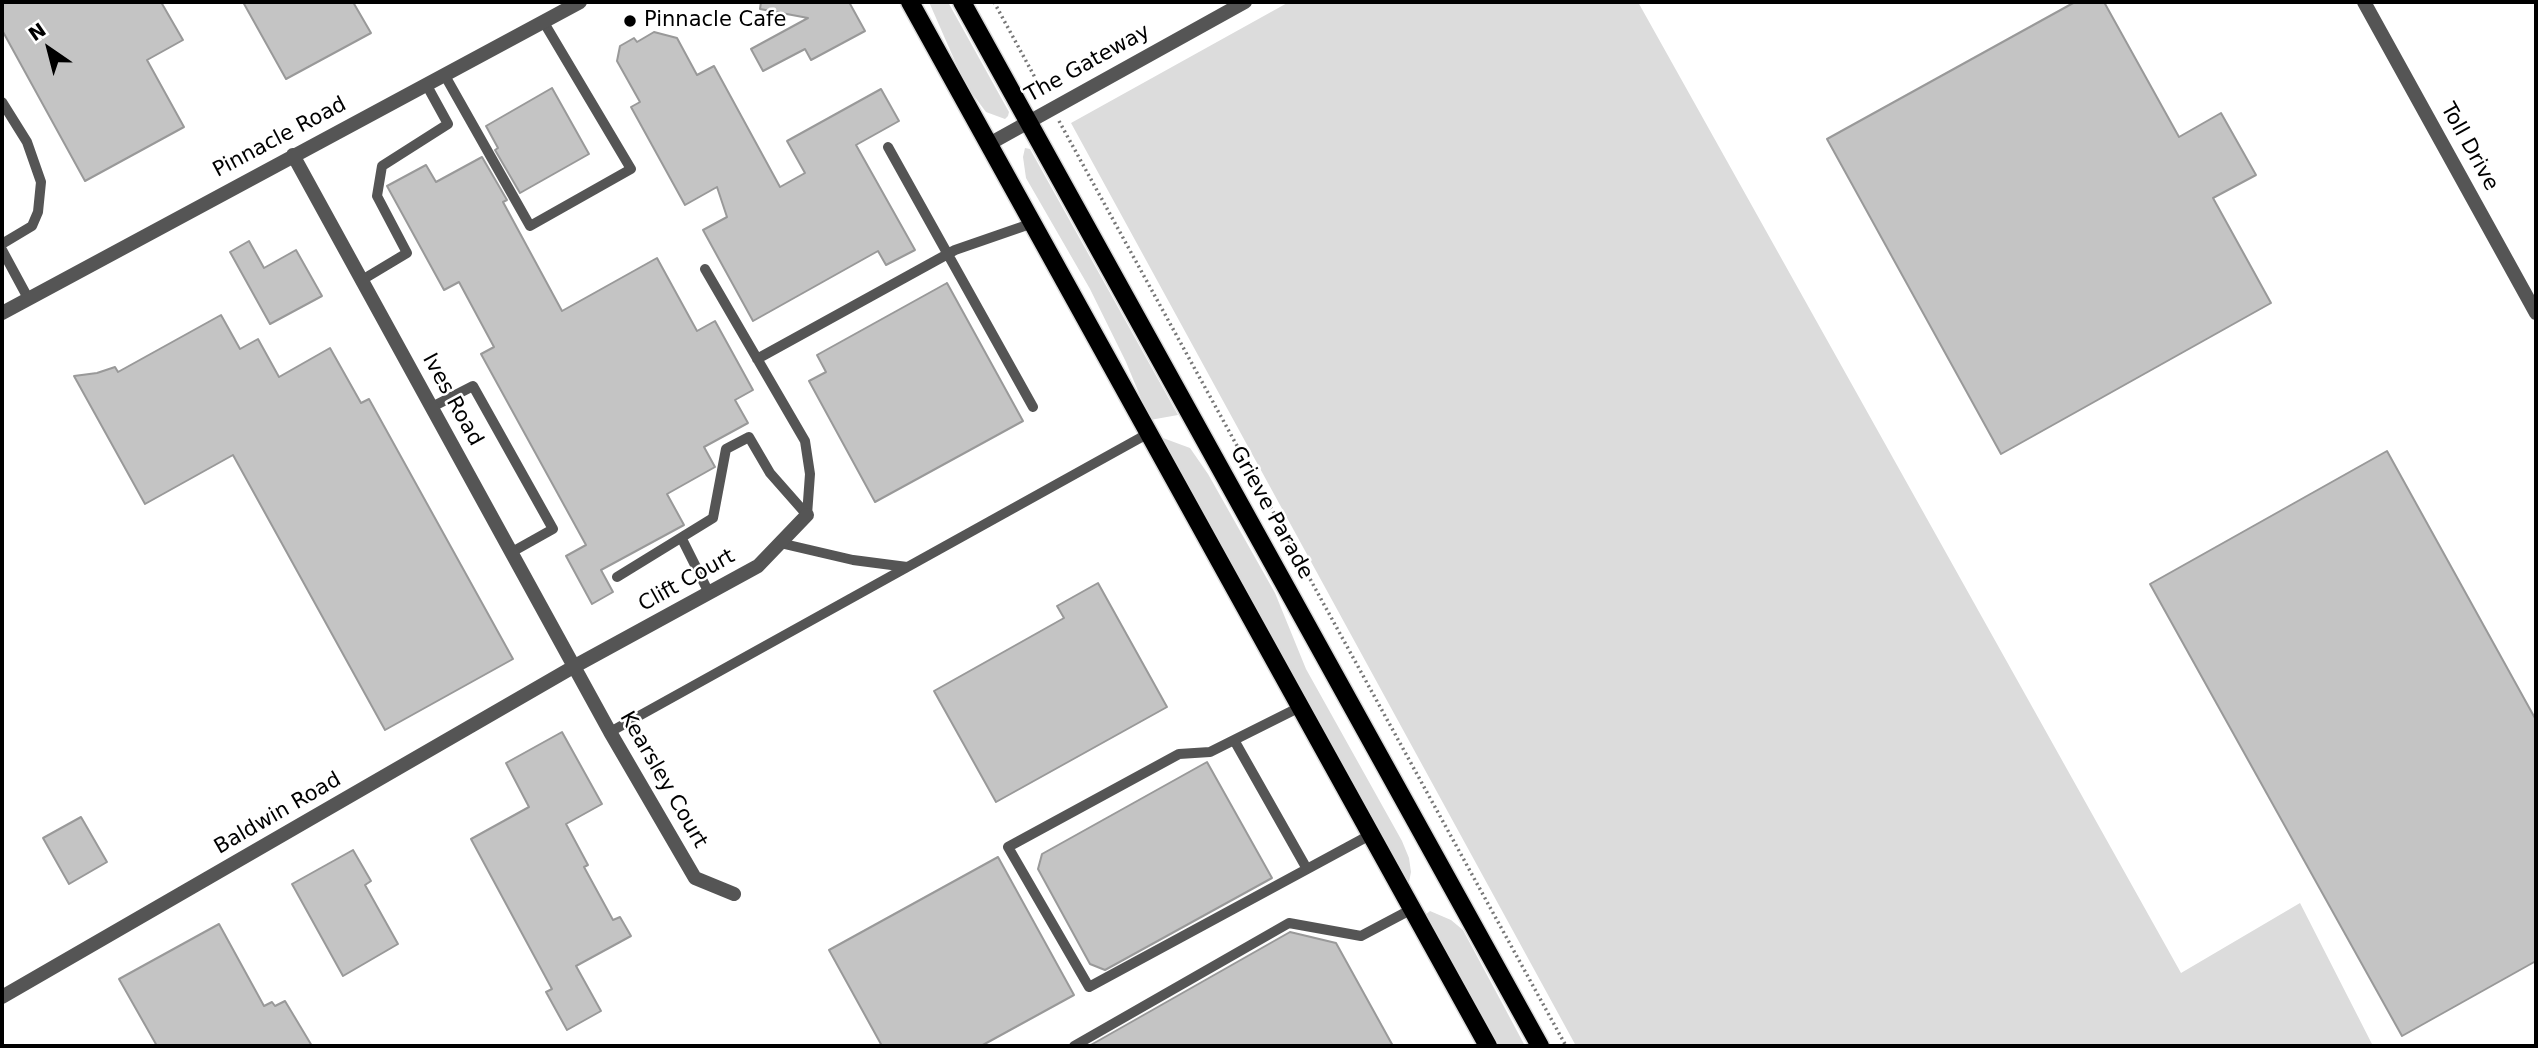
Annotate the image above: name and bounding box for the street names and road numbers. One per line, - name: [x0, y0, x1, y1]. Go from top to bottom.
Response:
- street label: The Gateway: [1021, 19, 1155, 109]
- street label: Pinnacle Road: [209, 92, 351, 184]
- street label: Toll Drive: [2435, 99, 2503, 195]
- street label: Ives Road: [416, 349, 488, 451]
- street label: Grieve Parade: [1224, 442, 1318, 584]
- street label: Clift Court: [635, 544, 739, 618]
- street label: Kearsley Court: [614, 707, 712, 853]
- street label: Baldwin Road: [210, 768, 346, 860]

